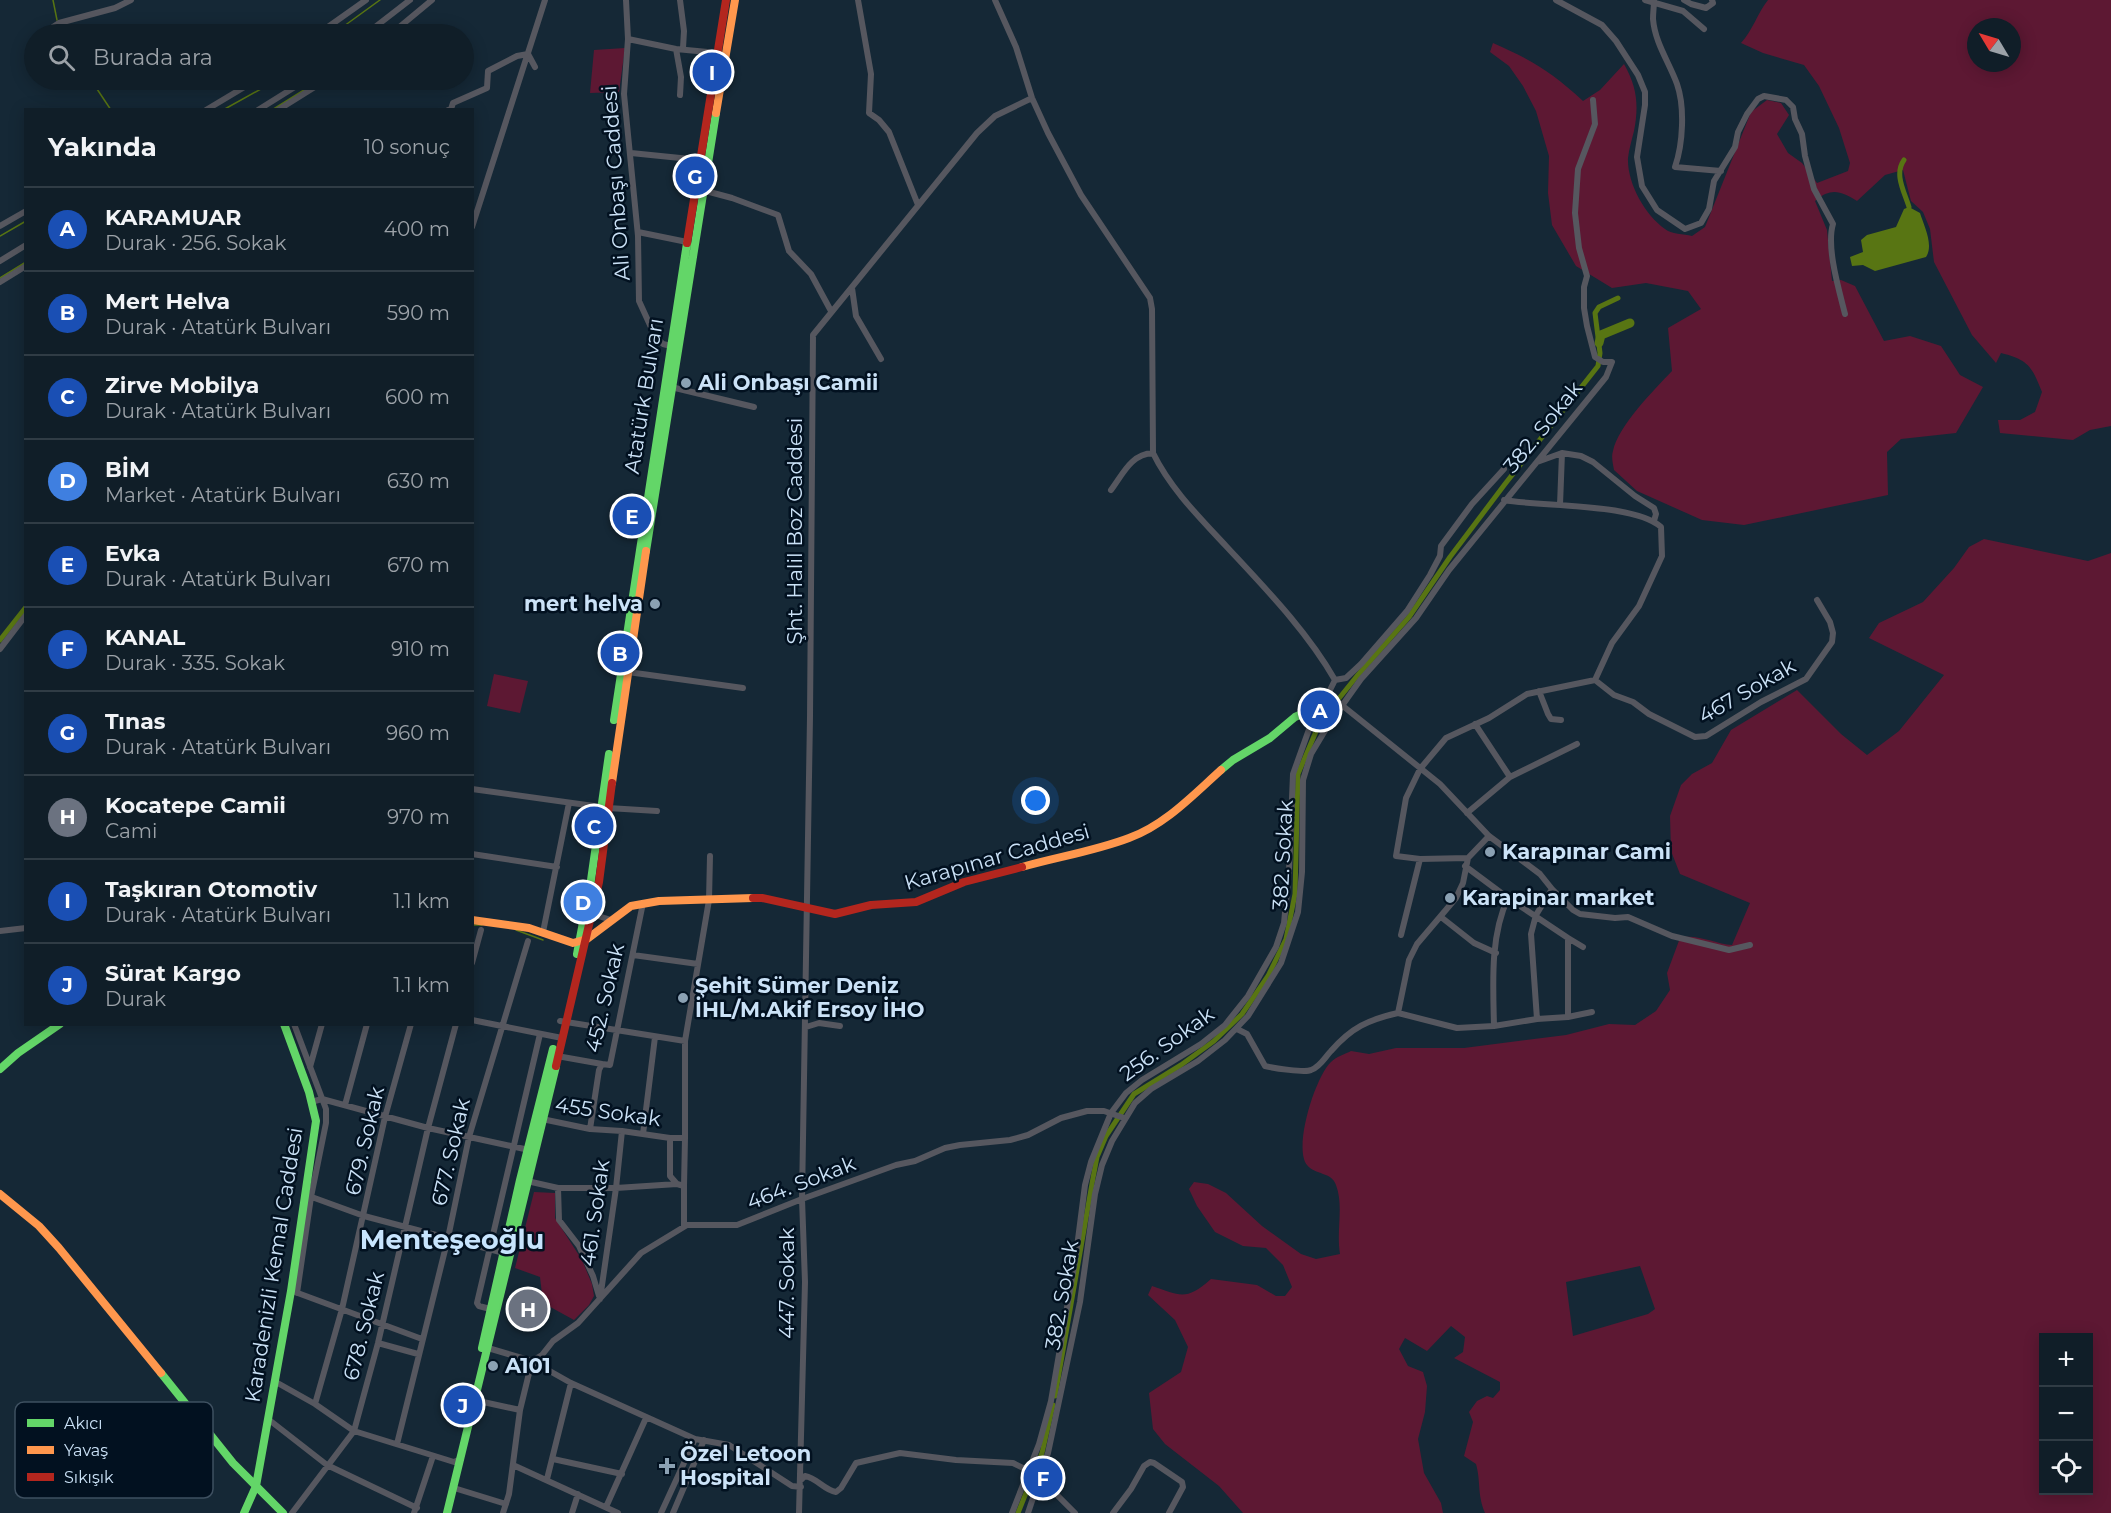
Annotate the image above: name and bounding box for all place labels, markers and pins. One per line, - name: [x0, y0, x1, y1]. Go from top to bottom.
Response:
- pin: I: [692, 50, 732, 94]
- pin: G: [676, 154, 714, 198]
- place label: Ali Onbaşı Camii: [697, 370, 878, 395]
- marker: Ali Onbaşı Camii: [679, 376, 693, 390]
- pin: E: [612, 494, 652, 538]
- place label: mert helva: [524, 591, 643, 616]
- marker: mert helva: [648, 597, 662, 611]
- pin: B: [600, 630, 640, 676]
- pin: A: [1300, 688, 1340, 732]
- pin: C: [574, 804, 614, 848]
- place label: Karapınar Cami: [1502, 839, 1671, 864]
- marker: Karapınar Cami: [1483, 845, 1497, 859]
- pin: D: [564, 880, 602, 924]
- place label: Karapinar market: [1462, 885, 1654, 910]
- marker: Karapinar market: [1443, 891, 1457, 905]
- place label: Şehit Sümer Deniz İHL/M.Akif Ersoy İHO: [695, 973, 924, 1022]
- marker: Şehit Sümer Deniz İHL/M.Akif Ersoy İHO: [676, 991, 690, 1005]
- pin: H: [508, 1286, 548, 1332]
- place label: A101: [504, 1353, 551, 1378]
- marker: A101: [486, 1359, 500, 1373]
- pin: J: [444, 1382, 482, 1428]
- place label: Özel Letoon Hospital: [680, 1440, 811, 1490]
- pin: F: [1024, 1456, 1062, 1500]
- marker: Özel Letoon Hospital: [658, 1457, 676, 1475]

